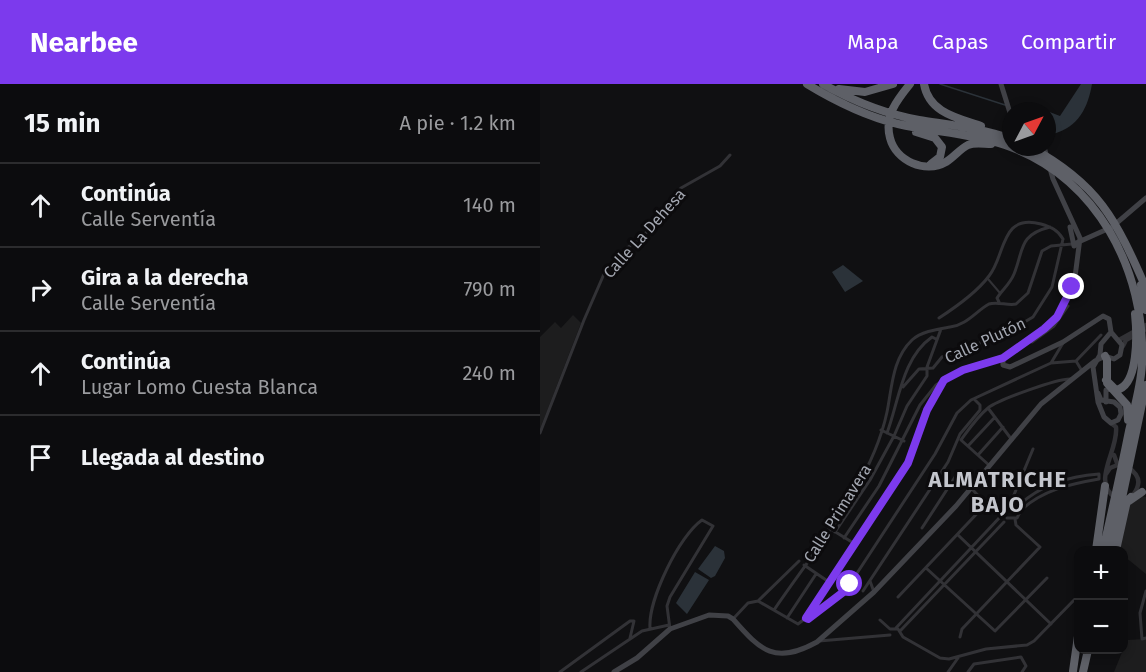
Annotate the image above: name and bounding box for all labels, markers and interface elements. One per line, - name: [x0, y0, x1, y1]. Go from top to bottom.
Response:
- text: Nearbee: [30, 26, 138, 59]
- text: Mapa: [847, 29, 899, 55]
- text: Capas: [932, 29, 988, 55]
- text: Compartir: [1021, 29, 1116, 55]
- north arrow: [1002, 102, 1056, 156]
- text: 15 min: [24, 108, 100, 139]
- text: A pie · 1.2 km: [399, 111, 516, 135]
- text: Continúa: [81, 180, 171, 207]
- street label: Calle La Dehesa: [599, 185, 689, 282]
- icon: ahead: [24, 189, 57, 222]
- text: 140 m: [463, 193, 516, 217]
- text: Calle Serventía: [81, 207, 216, 231]
- text: Gira a la derecha: [81, 264, 249, 291]
- icon: right: [24, 273, 57, 306]
- route end: [1058, 273, 1084, 299]
- text: 790 m: [463, 277, 516, 301]
- text: Calle Serventía: [81, 291, 216, 315]
- street label: Calle Plutón: [942, 313, 1029, 367]
- text: Continúa: [81, 348, 171, 375]
- icon: ahead: [24, 357, 57, 390]
- text: 240 m: [462, 361, 516, 385]
- text: Lugar Lomo Cuesta Blanca: [81, 375, 318, 399]
- icon: arrive: [24, 441, 57, 474]
- text: Llegada al destino: [81, 444, 265, 471]
- street label: Calle Primavera: [800, 461, 875, 566]
- district label: ALMATRICHE BAJO: [928, 466, 1068, 518]
- map controls: [1074, 546, 1128, 654]
- button: +: [1074, 546, 1128, 600]
- route start: [836, 570, 862, 596]
- button: −: [1074, 600, 1128, 654]

